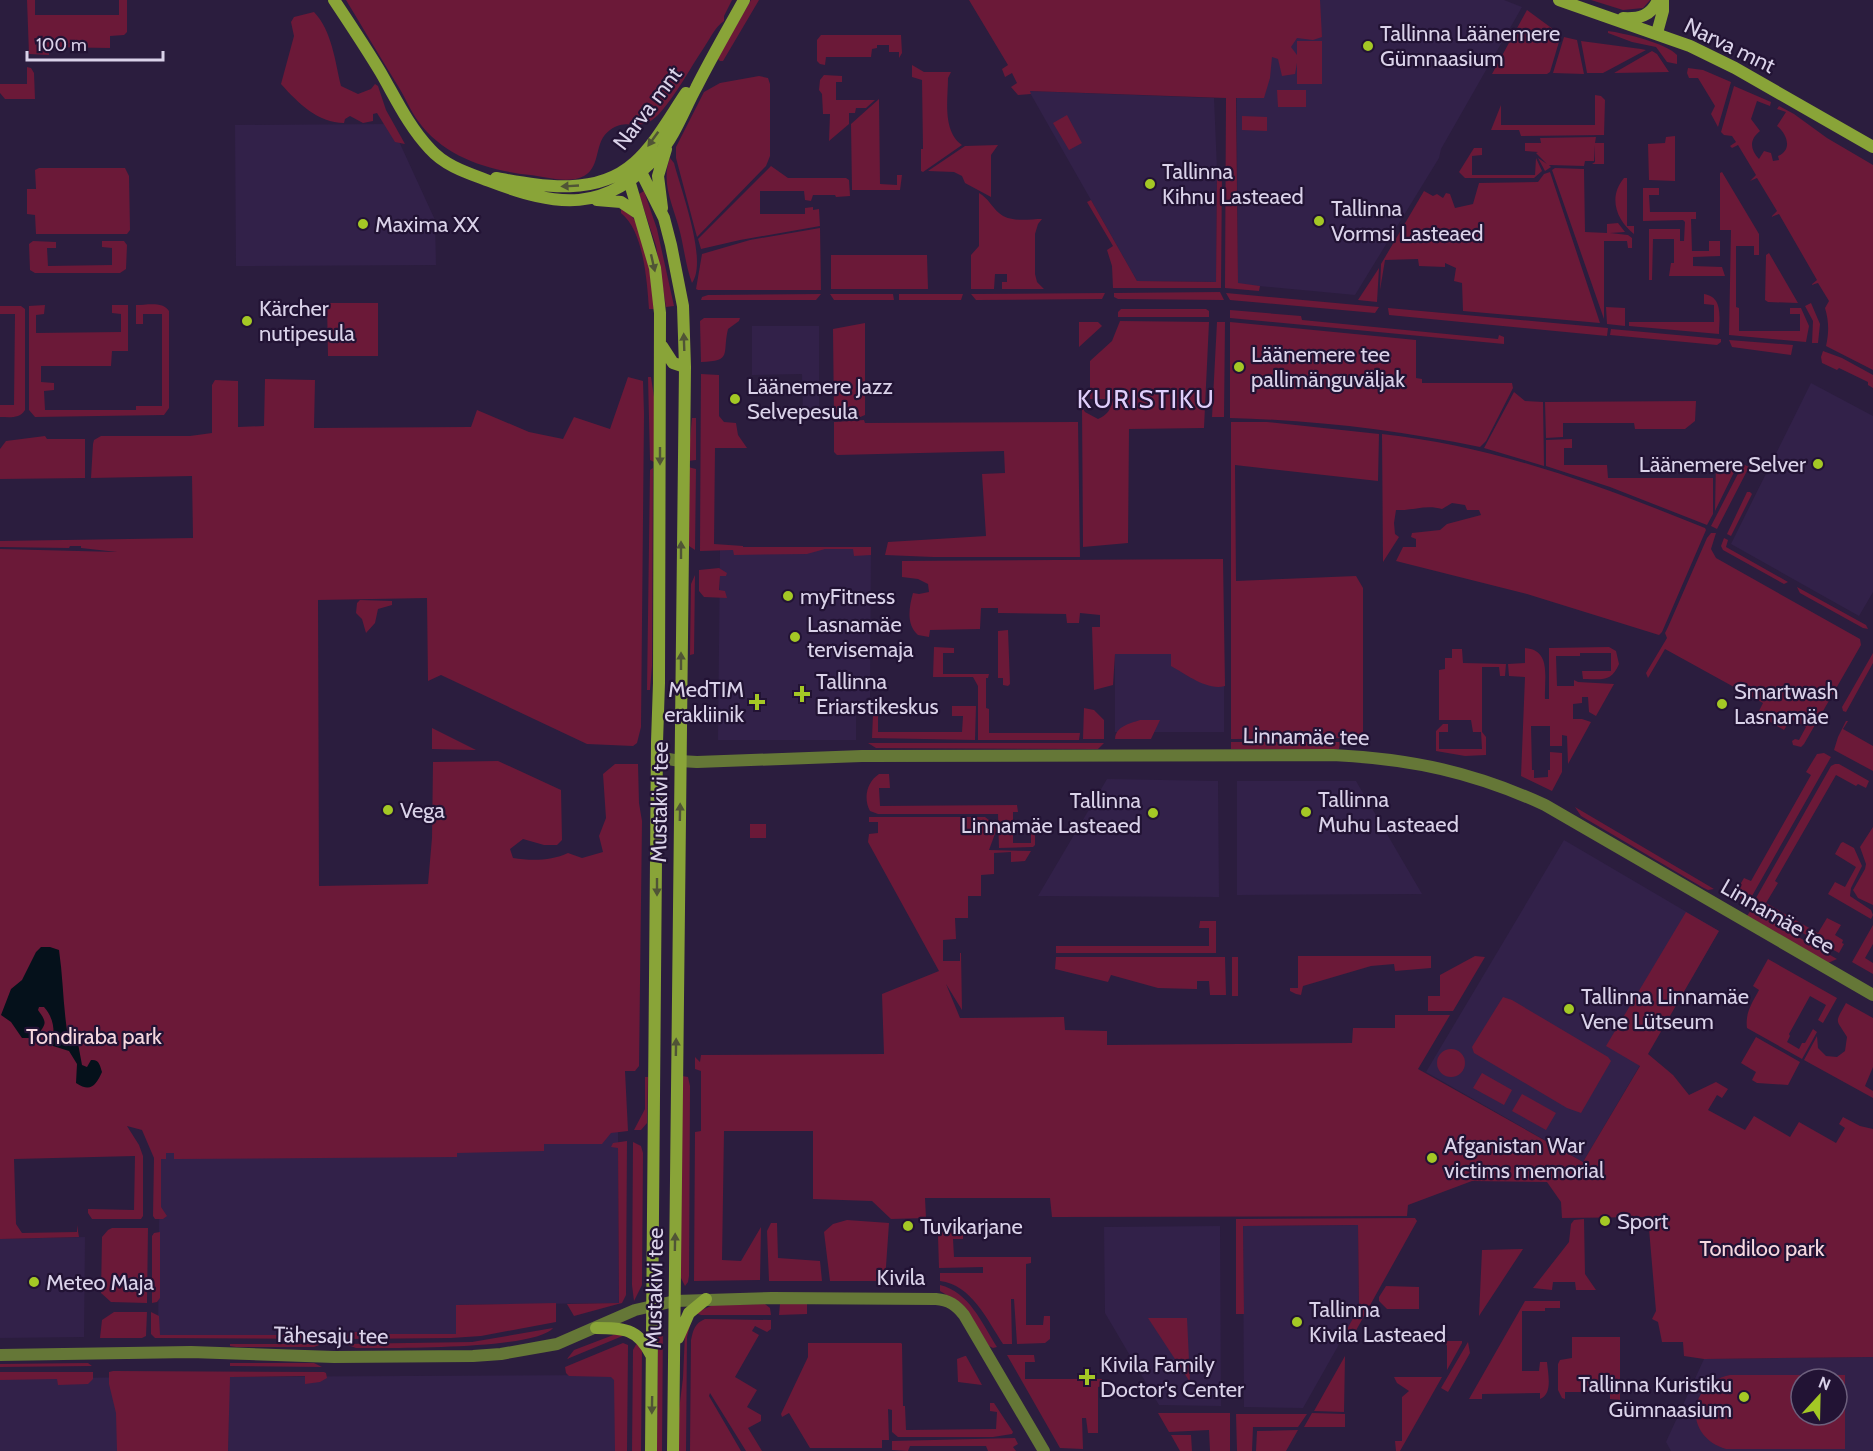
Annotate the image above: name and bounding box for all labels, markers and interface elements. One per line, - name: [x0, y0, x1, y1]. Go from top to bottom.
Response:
- street label: Narva mnt: [1680, 12, 1780, 79]
- place label: Tallinna Läänemere Gümnaasium: [1380, 20, 1560, 72]
- scale bar: [27, 24, 164, 62]
- text: 100 m: [36, 34, 87, 56]
- marker: Tallinna Läänemere Gümnaasium: [1361, 39, 1375, 53]
- street label: Narva mnt: [607, 61, 688, 155]
- one-way arrow: [647, 131, 659, 147]
- place label: Tallinna Kihnu Lasteaed: [1162, 158, 1304, 210]
- marker: Tallinna Kihnu Lasteaed: [1143, 177, 1157, 191]
- one-way arrow: [561, 182, 580, 191]
- place label: Tallinna Vormsi Lasteaed: [1331, 195, 1483, 247]
- place label: Maxima XX: [375, 211, 479, 238]
- marker: Tallinna Vormsi Lasteaed: [1312, 214, 1326, 228]
- marker: Maxima XX: [356, 217, 370, 231]
- one-way arrow: [649, 254, 658, 273]
- place label: Kärcher nutipesula: [259, 295, 355, 347]
- marker: Kärcher nutipesula: [240, 314, 254, 328]
- one-way arrow: [679, 333, 689, 352]
- place label: Läänemere tee pallimänguväljak: [1251, 341, 1405, 393]
- marker: Läänemere tee pallimänguväljak: [1232, 360, 1246, 374]
- place label: Läänemere Jazz Selvepesula: [747, 373, 893, 425]
- district label: KURISTIKU: [1077, 383, 1215, 415]
- marker: Läänemere Jazz Selvepesula: [728, 392, 742, 406]
- one-way arrow: [655, 447, 665, 466]
- place label: Läänemere Selver: [1639, 451, 1806, 478]
- marker: Läänemere Selver: [1811, 457, 1825, 471]
- one-way arrow: [676, 540, 686, 559]
- place label: myFitness: [800, 583, 895, 610]
- marker: myFitness: [781, 589, 795, 603]
- place label: Lasnamäe tervisemaja: [807, 611, 914, 663]
- marker: Lasnamäe tervisemaja: [788, 630, 802, 644]
- one-way arrow: [676, 651, 686, 670]
- place label: Tallinna Eriarstikeskus: [816, 668, 939, 720]
- place label: MedTIM erakliinik: [664, 676, 744, 728]
- place label: Smartwash Lasnamäe: [1734, 678, 1838, 730]
- marker: Tallinna Eriarstikeskus: [793, 685, 811, 703]
- marker: MedTIM erakliinik: [748, 693, 766, 711]
- marker: Smartwash Lasnamäe: [1715, 697, 1729, 711]
- street label: Linnamäe tee: [1242, 722, 1370, 751]
- street label: Mustakivi tee: [645, 741, 674, 863]
- place label: Tallinna Muhu Lasteaed: [1318, 786, 1459, 838]
- place label: Tallinna Linnamäe Lasteaed: [961, 787, 1141, 839]
- place label: Vega: [400, 797, 445, 824]
- marker: Vega: [381, 803, 395, 817]
- one-way arrow: [675, 803, 684, 822]
- marker: Tallinna Muhu Lasteaed: [1299, 805, 1313, 819]
- marker: Tallinna Linnamäe Lasteaed: [1146, 806, 1160, 820]
- street label: Linnamäe tee: [1716, 873, 1839, 960]
- one-way arrow: [652, 877, 661, 896]
- place label: Tallinna Linnamäe Vene Lütseum: [1581, 983, 1749, 1035]
- marker: Tallinna Linnamäe Vene Lütseum: [1562, 1002, 1576, 1016]
- park label: Tondiraba park: [26, 1023, 162, 1050]
- one-way arrow: [671, 1038, 681, 1057]
- place label: Afganistan War victims memorial: [1444, 1132, 1605, 1184]
- marker: Afganistan War victims memorial: [1425, 1151, 1439, 1165]
- place label: Sport: [1617, 1208, 1669, 1235]
- place label: Tuvikarjane: [920, 1213, 1023, 1240]
- marker: Sport: [1598, 1214, 1612, 1228]
- marker: Tuvikarjane: [901, 1219, 915, 1233]
- street label: Mustakivi tee: [640, 1227, 669, 1349]
- one-way arrow: [670, 1233, 680, 1252]
- park label: Tondiloo park: [1699, 1235, 1825, 1262]
- street label: Kivila: [877, 1264, 926, 1291]
- place label: Meteo Maja: [46, 1269, 154, 1296]
- marker: Meteo Maja: [27, 1275, 41, 1289]
- place label: Tallinna Kivila Lasteaed: [1309, 1296, 1446, 1348]
- marker: Tallinna Kivila Lasteaed: [1290, 1315, 1304, 1329]
- street label: Tähesaju tee: [273, 1321, 389, 1350]
- place label: Kivila Family Doctor's Center: [1100, 1351, 1244, 1403]
- north arrow: [1789, 1367, 1849, 1427]
- marker: Kivila Family Doctor's Center: [1078, 1368, 1096, 1386]
- place label: Tallinna Kuristiku Gümnaasium: [1578, 1371, 1732, 1423]
- text: N: [1816, 1373, 1833, 1394]
- marker: Tallinna Kuristiku Gümnaasium: [1737, 1390, 1751, 1404]
- one-way arrow: [647, 1396, 657, 1415]

